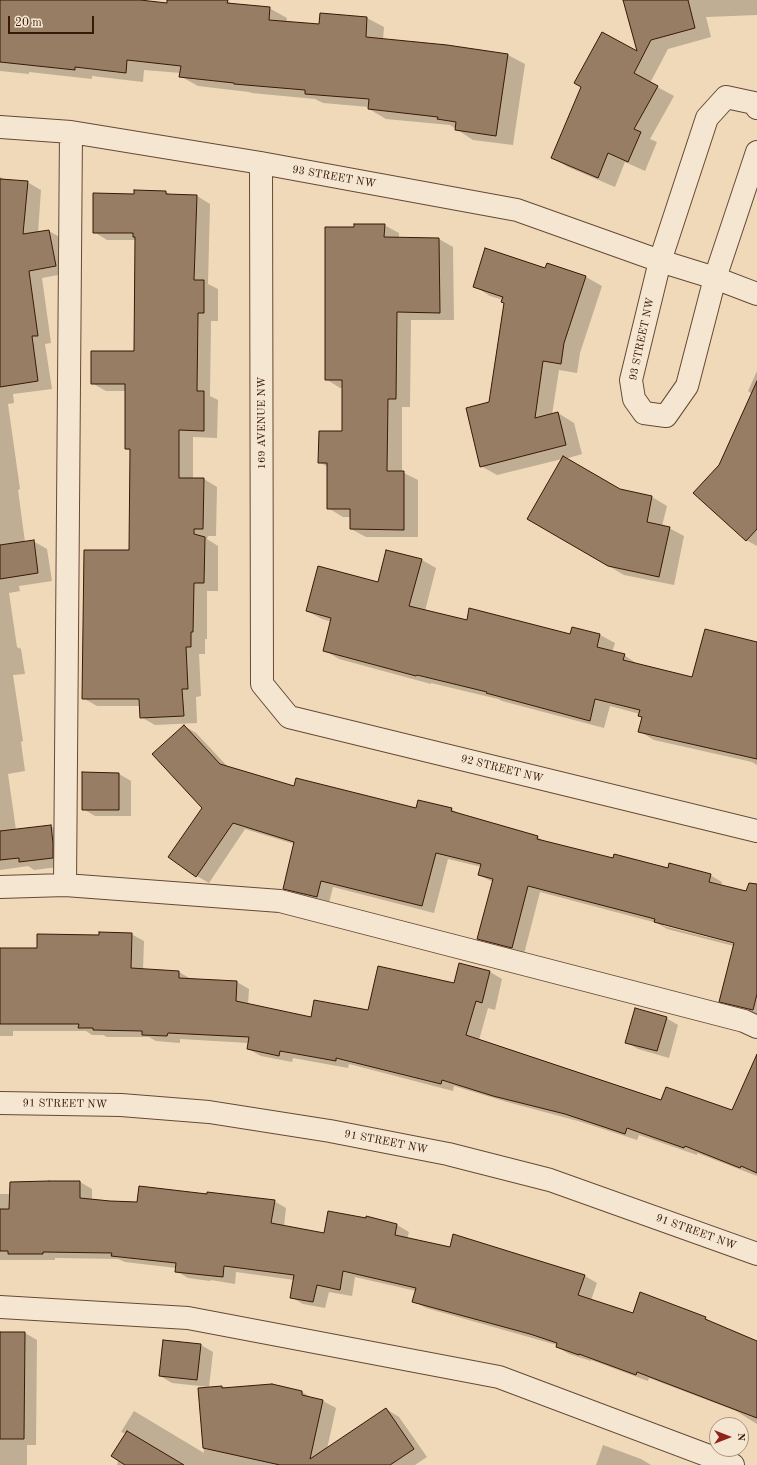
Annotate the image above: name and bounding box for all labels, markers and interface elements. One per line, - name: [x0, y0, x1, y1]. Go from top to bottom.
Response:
- scale bar: [10, 8, 96, 34]
- text: 20 m: [15, 17, 42, 29]
- street label: 93 STREET NW: [291, 163, 377, 191]
- street label: 93 STREET NW: [627, 296, 657, 382]
- street label: 169 AVENUE NW: [255, 377, 269, 469]
- street label: 92 STREET NW: [459, 752, 545, 786]
- street label: 91 STREET NW: [23, 1097, 107, 1111]
- street label: 91 STREET NW: [343, 1127, 429, 1157]
- street label: 91 STREET NW: [654, 1211, 738, 1253]
- north arrow: [709, 1417, 749, 1457]
- text: N: [735, 1433, 746, 1441]

